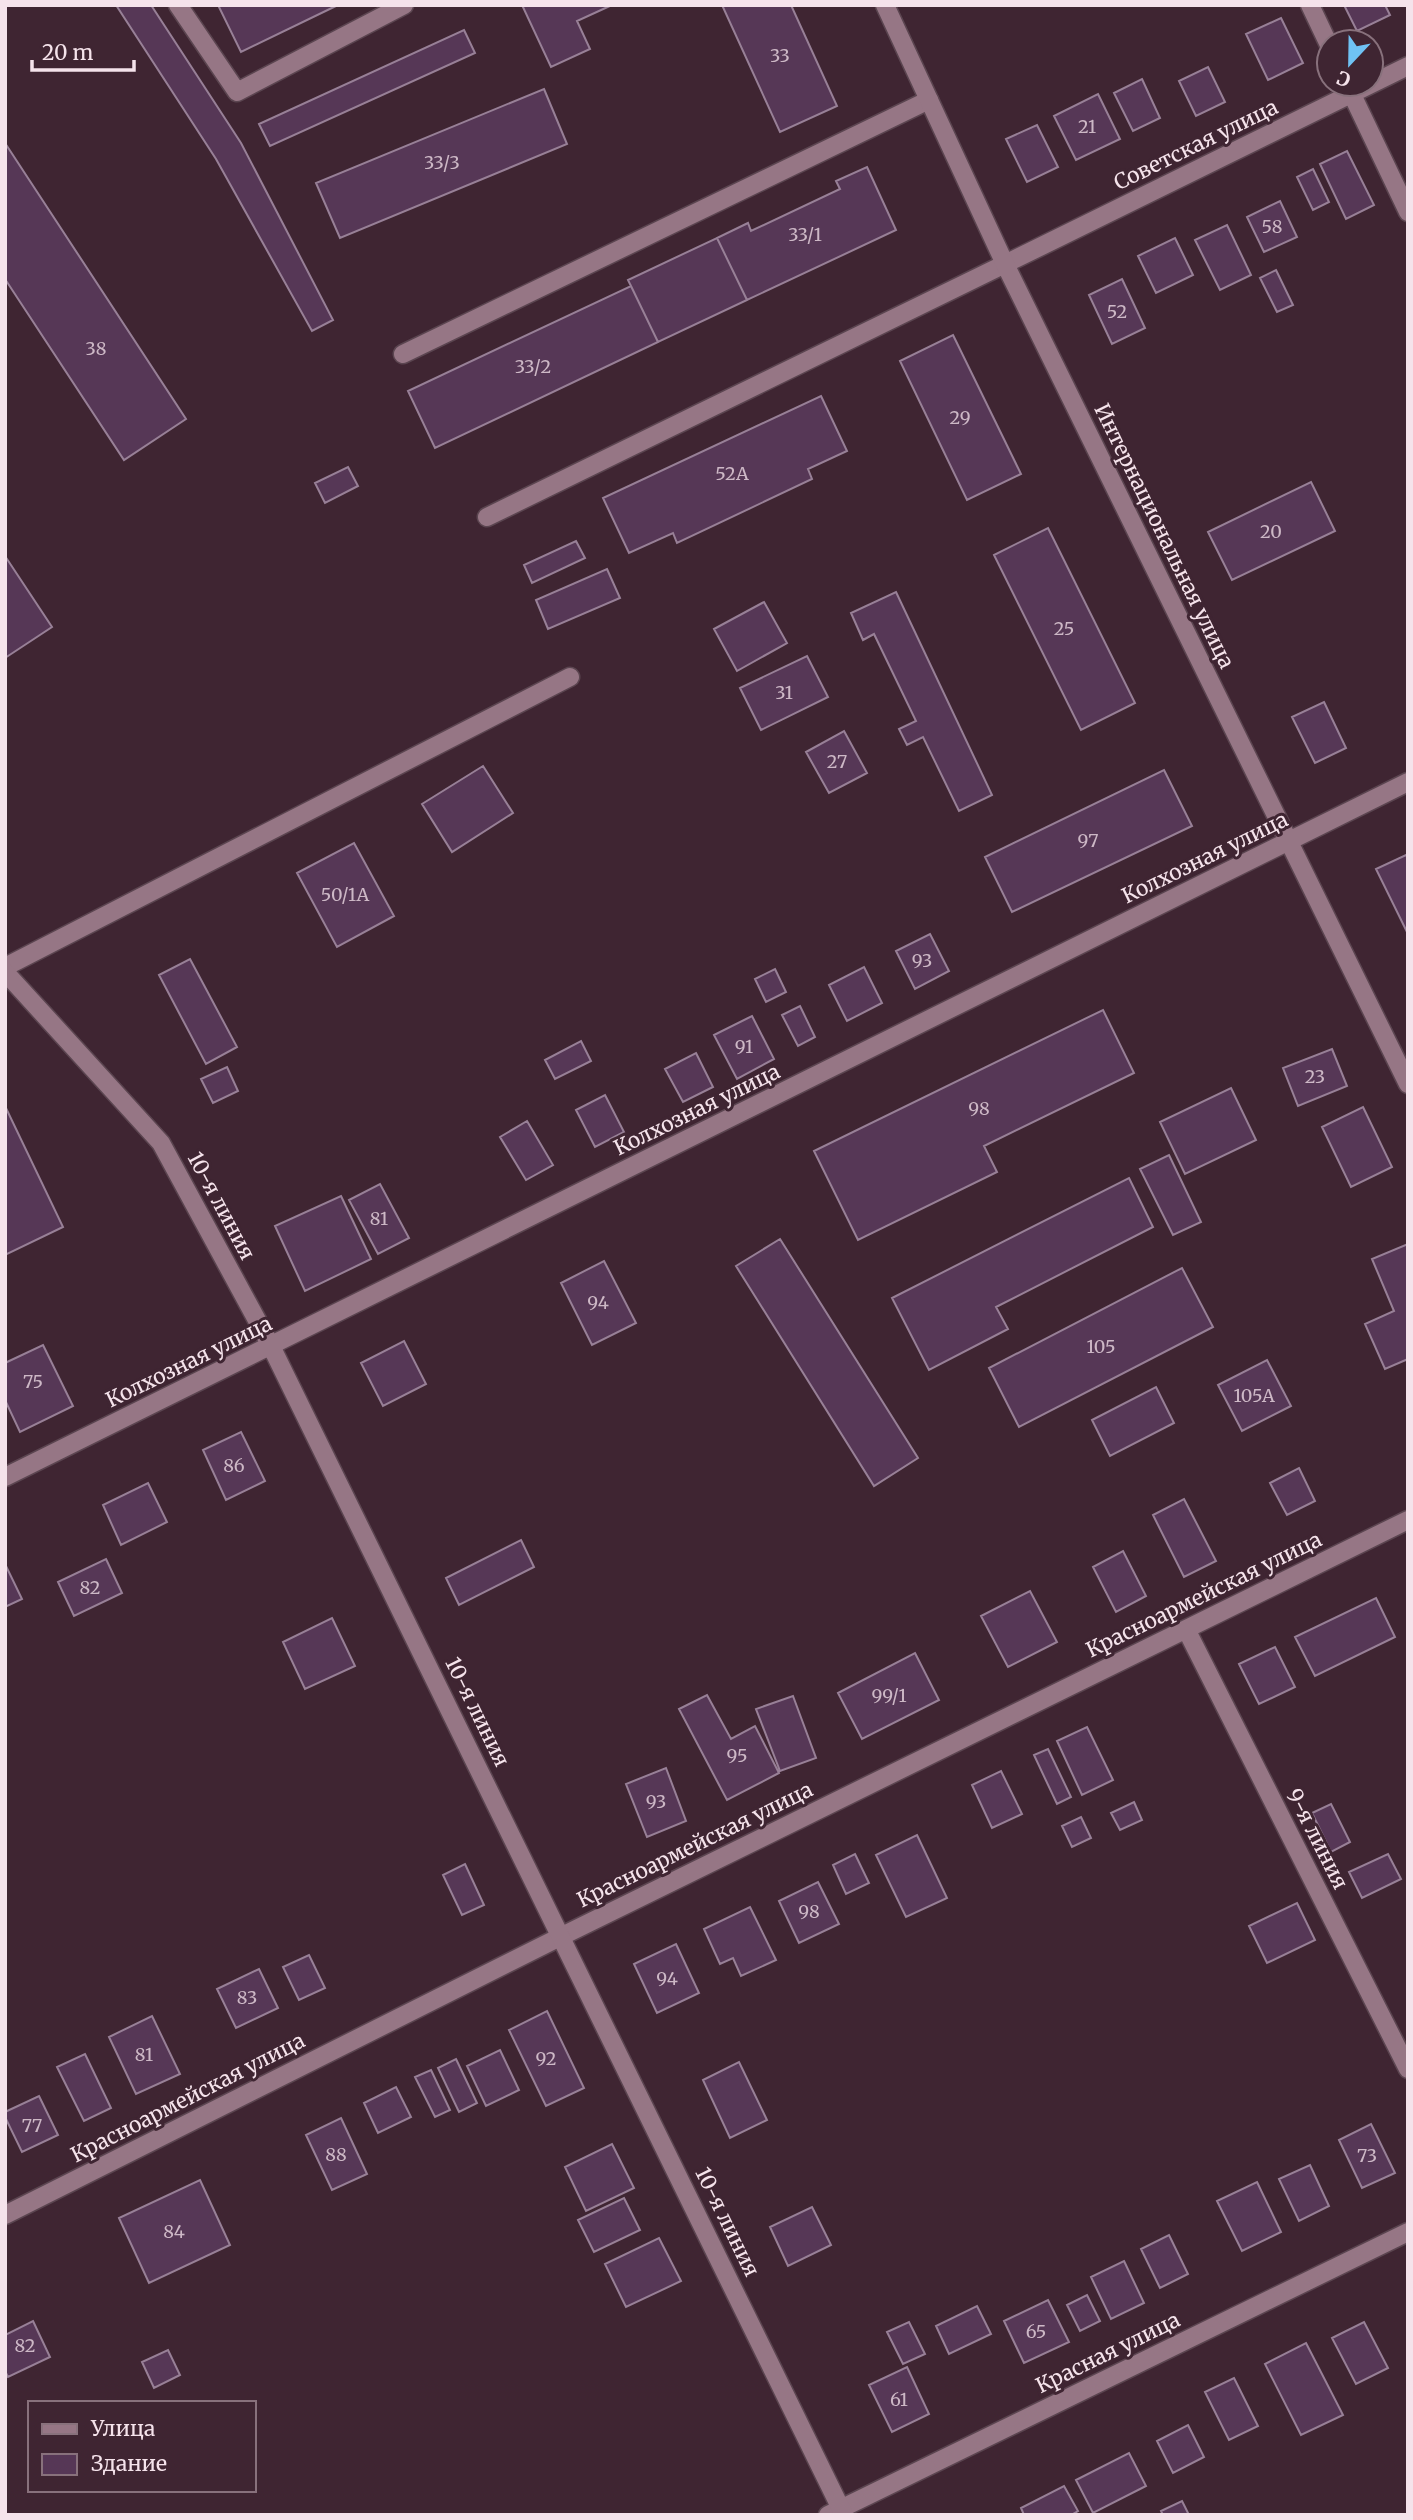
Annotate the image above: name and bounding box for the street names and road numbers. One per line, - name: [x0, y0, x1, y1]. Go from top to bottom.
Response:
- street label: Советская улица: [1109, 93, 1282, 196]
- street label: Интернациональная улица: [1088, 399, 1240, 673]
- street label: Колхозная улица: [1117, 806, 1292, 909]
- street label: Колхозная улица: [609, 1058, 784, 1161]
- street label: 10-я линия: [182, 1147, 261, 1264]
- street label: Колхозная улица: [101, 1310, 276, 1413]
- street label: Красноармейская улица: [1081, 1526, 1326, 1663]
- street label: 10-я линия: [439, 1653, 516, 1771]
- street label: Красноармейская улица: [572, 1776, 817, 1913]
- street label: 9-я линия: [1281, 1784, 1354, 1893]
- street label: Красноармейская улица: [66, 2027, 309, 2168]
- street label: 10-я линия: [689, 2163, 766, 2281]
- street label: Красная улица: [1031, 2306, 1184, 2399]

